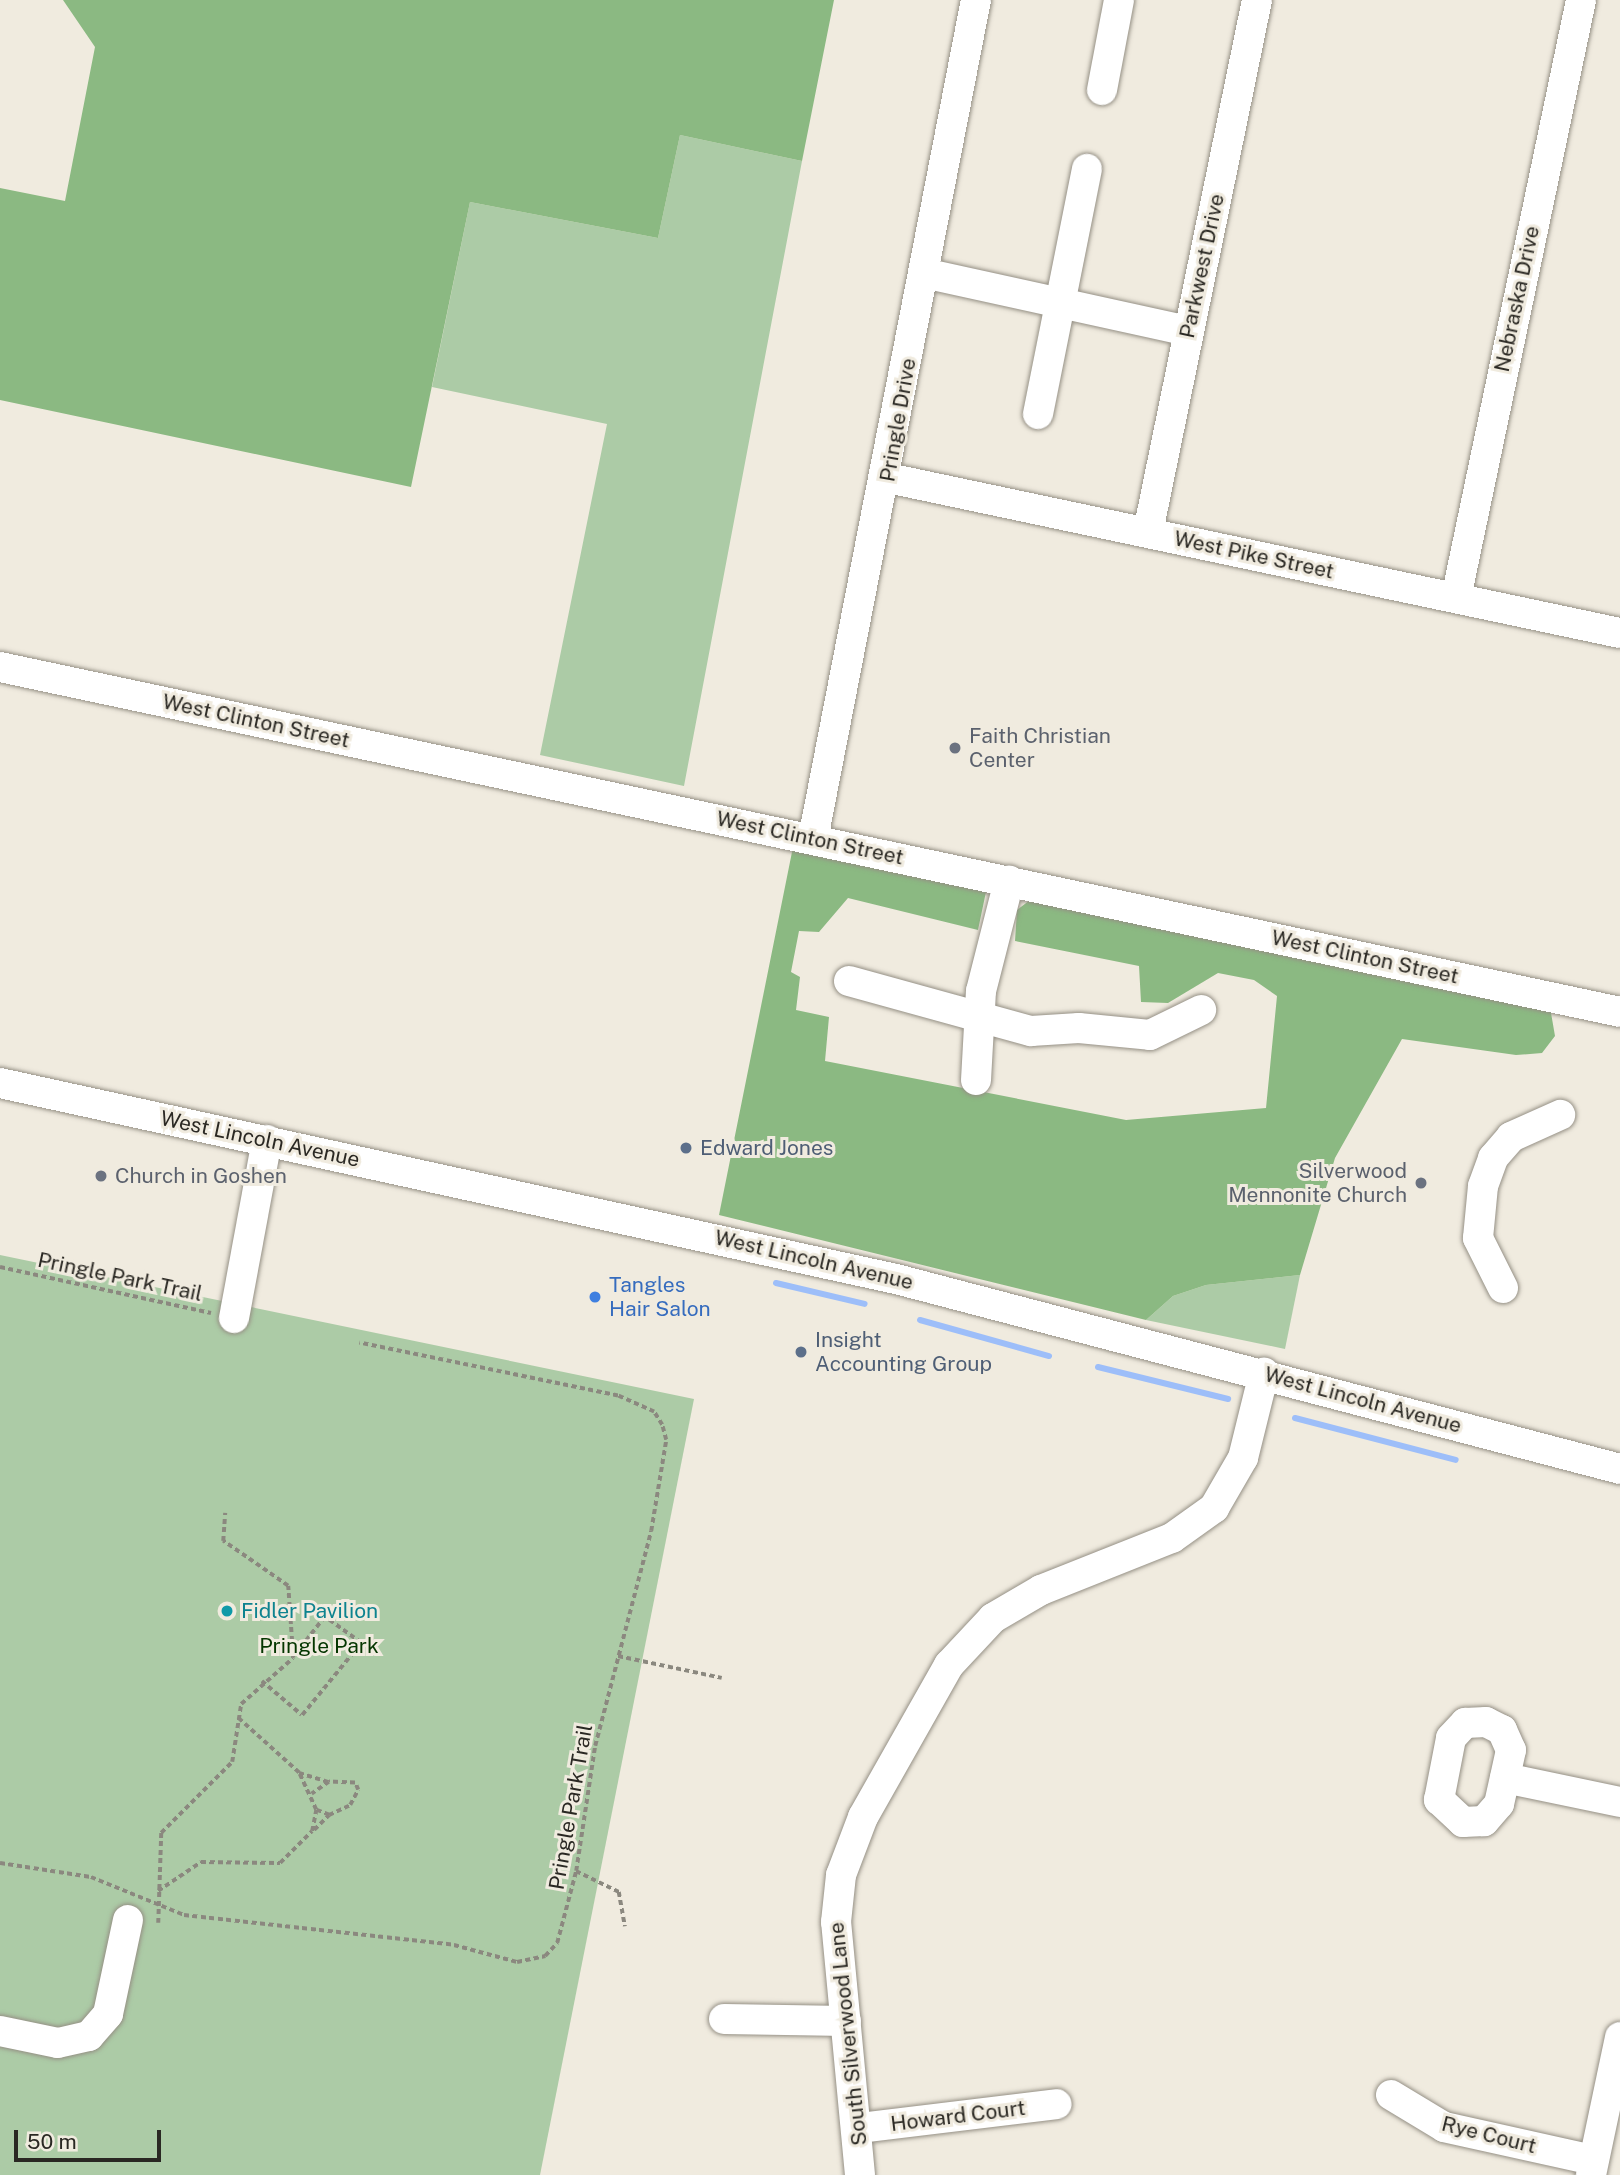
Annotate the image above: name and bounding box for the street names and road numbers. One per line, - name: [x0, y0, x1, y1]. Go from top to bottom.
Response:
- street label: Parkwest Drive: [1174, 192, 1230, 340]
- street label: Nebraska Drive: [1489, 224, 1545, 374]
- street label: Pringle Drive: [875, 356, 921, 484]
- street label: West Pike Street: [1172, 526, 1336, 584]
- street label: West Clinton Street: [160, 689, 352, 753]
- street label: West Clinton Street: [714, 806, 906, 870]
- street label: West Clinton Street: [1269, 925, 1461, 989]
- street label: West Lincoln Avenue: [158, 1106, 362, 1172]
- street label: West Lincoln Avenue: [712, 1225, 916, 1295]
- street label: Pringle Park Trail: [35, 1247, 205, 1307]
- street label: West Lincoln Avenue: [1262, 1362, 1464, 1438]
- street label: Pringle Park Trail: [544, 1722, 598, 1892]
- street label: South Silverwood Lane: [824, 1921, 872, 2147]
- street label: Howard Court: [889, 2095, 1027, 2137]
- street label: Rye Court: [1439, 2111, 1539, 2159]

